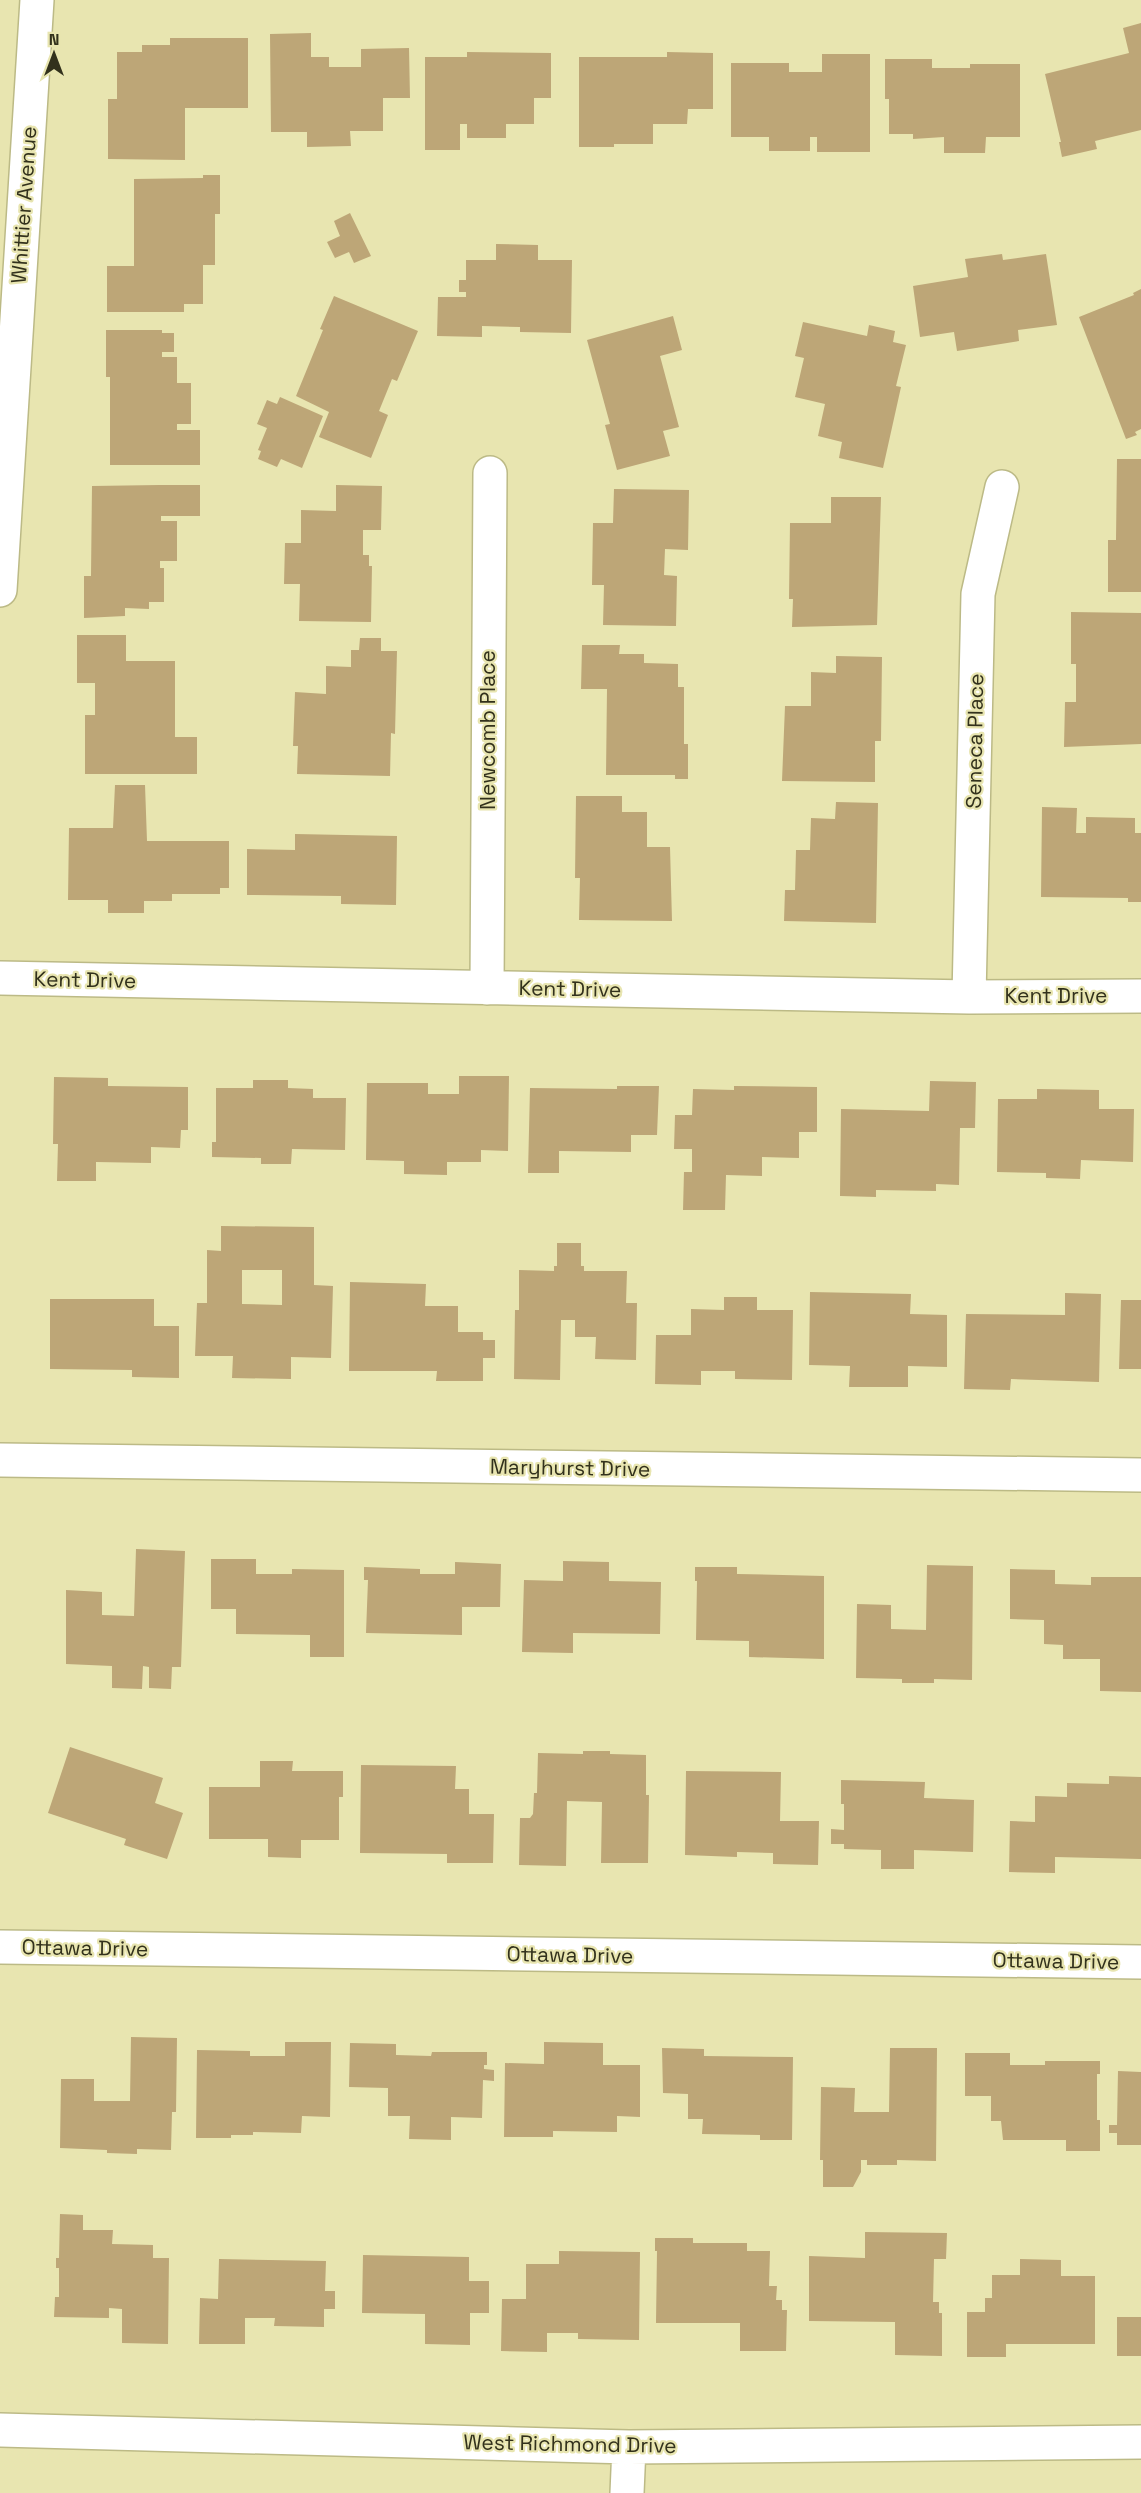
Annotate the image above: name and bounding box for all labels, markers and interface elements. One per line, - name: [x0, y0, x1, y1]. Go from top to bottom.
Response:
- north arrow: [24, 24, 84, 84]
- text: N: [49, 29, 59, 50]
- street label: Whittier Avenue: [5, 125, 42, 285]
- street label: Newcomb Place: [474, 650, 501, 810]
- street label: Seneca Place: [960, 673, 989, 809]
- street label: Kent Drive: [33, 965, 137, 994]
- street label: Kent Drive: [518, 974, 622, 1003]
- street label: Kent Drive: [1005, 982, 1107, 1009]
- street label: Maryhurst Drive: [490, 1453, 650, 1482]
- street label: Ottawa Drive: [21, 1933, 149, 1962]
- street label: Ottawa Drive: [506, 1940, 634, 1969]
- street label: Ottawa Drive: [992, 1946, 1120, 1975]
- street label: West Richmond Drive: [463, 2428, 677, 2459]

